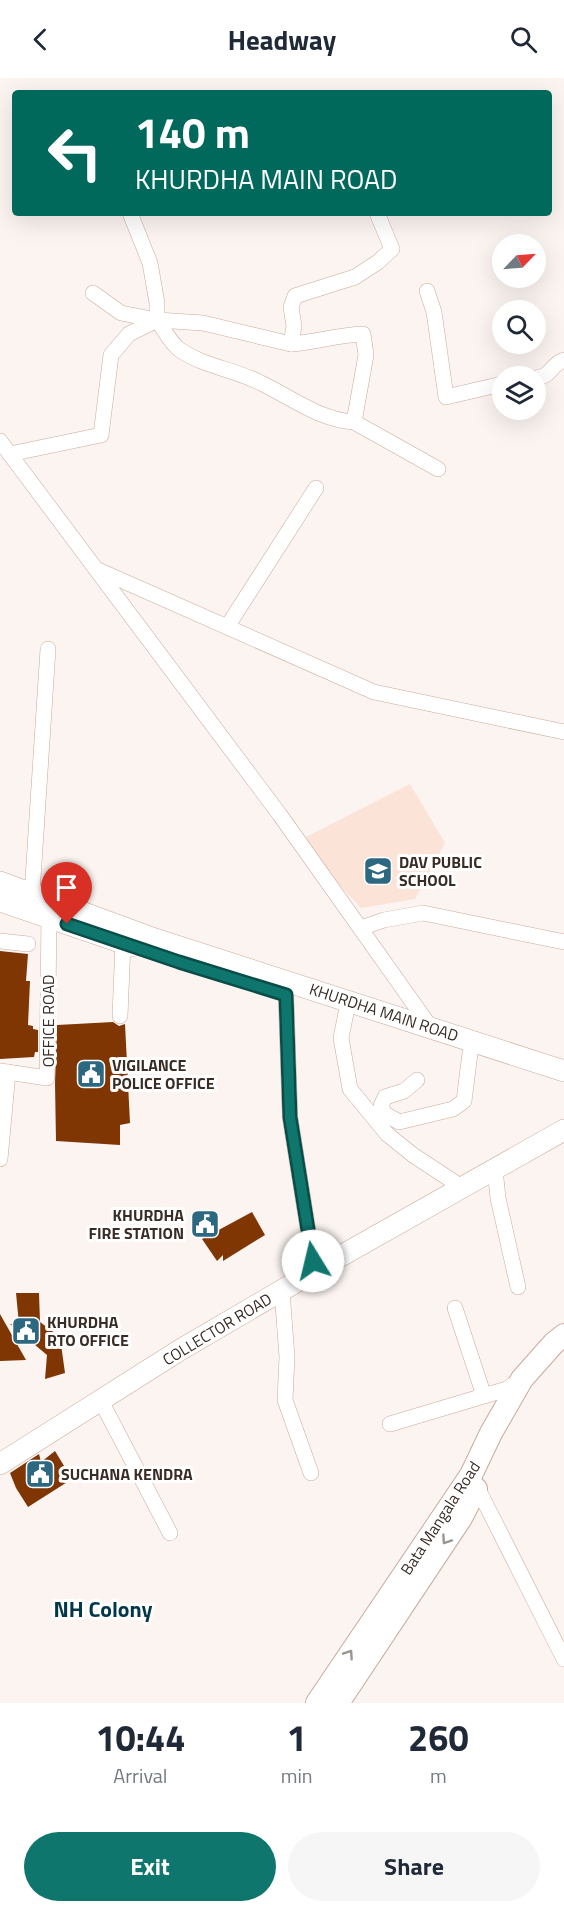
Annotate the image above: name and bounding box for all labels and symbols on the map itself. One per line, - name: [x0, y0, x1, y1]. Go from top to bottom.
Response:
- north arrow: [492, 234, 546, 288]
- place label: DAV PUBLIC SCHOOL: [399, 850, 482, 892]
- school or university icon: DAV PUBLIC SCHOOL: [362, 855, 394, 887]
- pin: [41, 862, 92, 924]
- street label: OFFICE ROAD: [36, 975, 60, 1067]
- street label: KHURDHA MAIN ROAD: [306, 977, 462, 1047]
- place label: VIGILANCE POLICE OFFICE: [112, 1053, 215, 1095]
- public building icon: VIGILANCE POLICE OFFICE: [75, 1058, 107, 1090]
- place label: KHURDHA FIRE STATION: [89, 1203, 184, 1245]
- public building icon: KHURDHA FIRE STATION: [189, 1208, 221, 1240]
- position arrow: [281, 1229, 345, 1293]
- street label: COLLECTOR ROAD: [158, 1287, 276, 1371]
- place label: KHURDHA RTO OFFICE: [47, 1310, 129, 1352]
- public building icon: KHURDHA RTO OFFICE: [10, 1315, 42, 1347]
- street label: Bata Mangala Road: [394, 1456, 486, 1580]
- public building icon: SUCHANA KENDRA: [24, 1458, 56, 1490]
- place label: SUCHANA KENDRA: [61, 1462, 193, 1486]
- one-way arrow: [443, 1534, 454, 1545]
- district label: NH Colony: [53, 1592, 153, 1626]
- one-way arrow: [342, 1650, 353, 1661]

